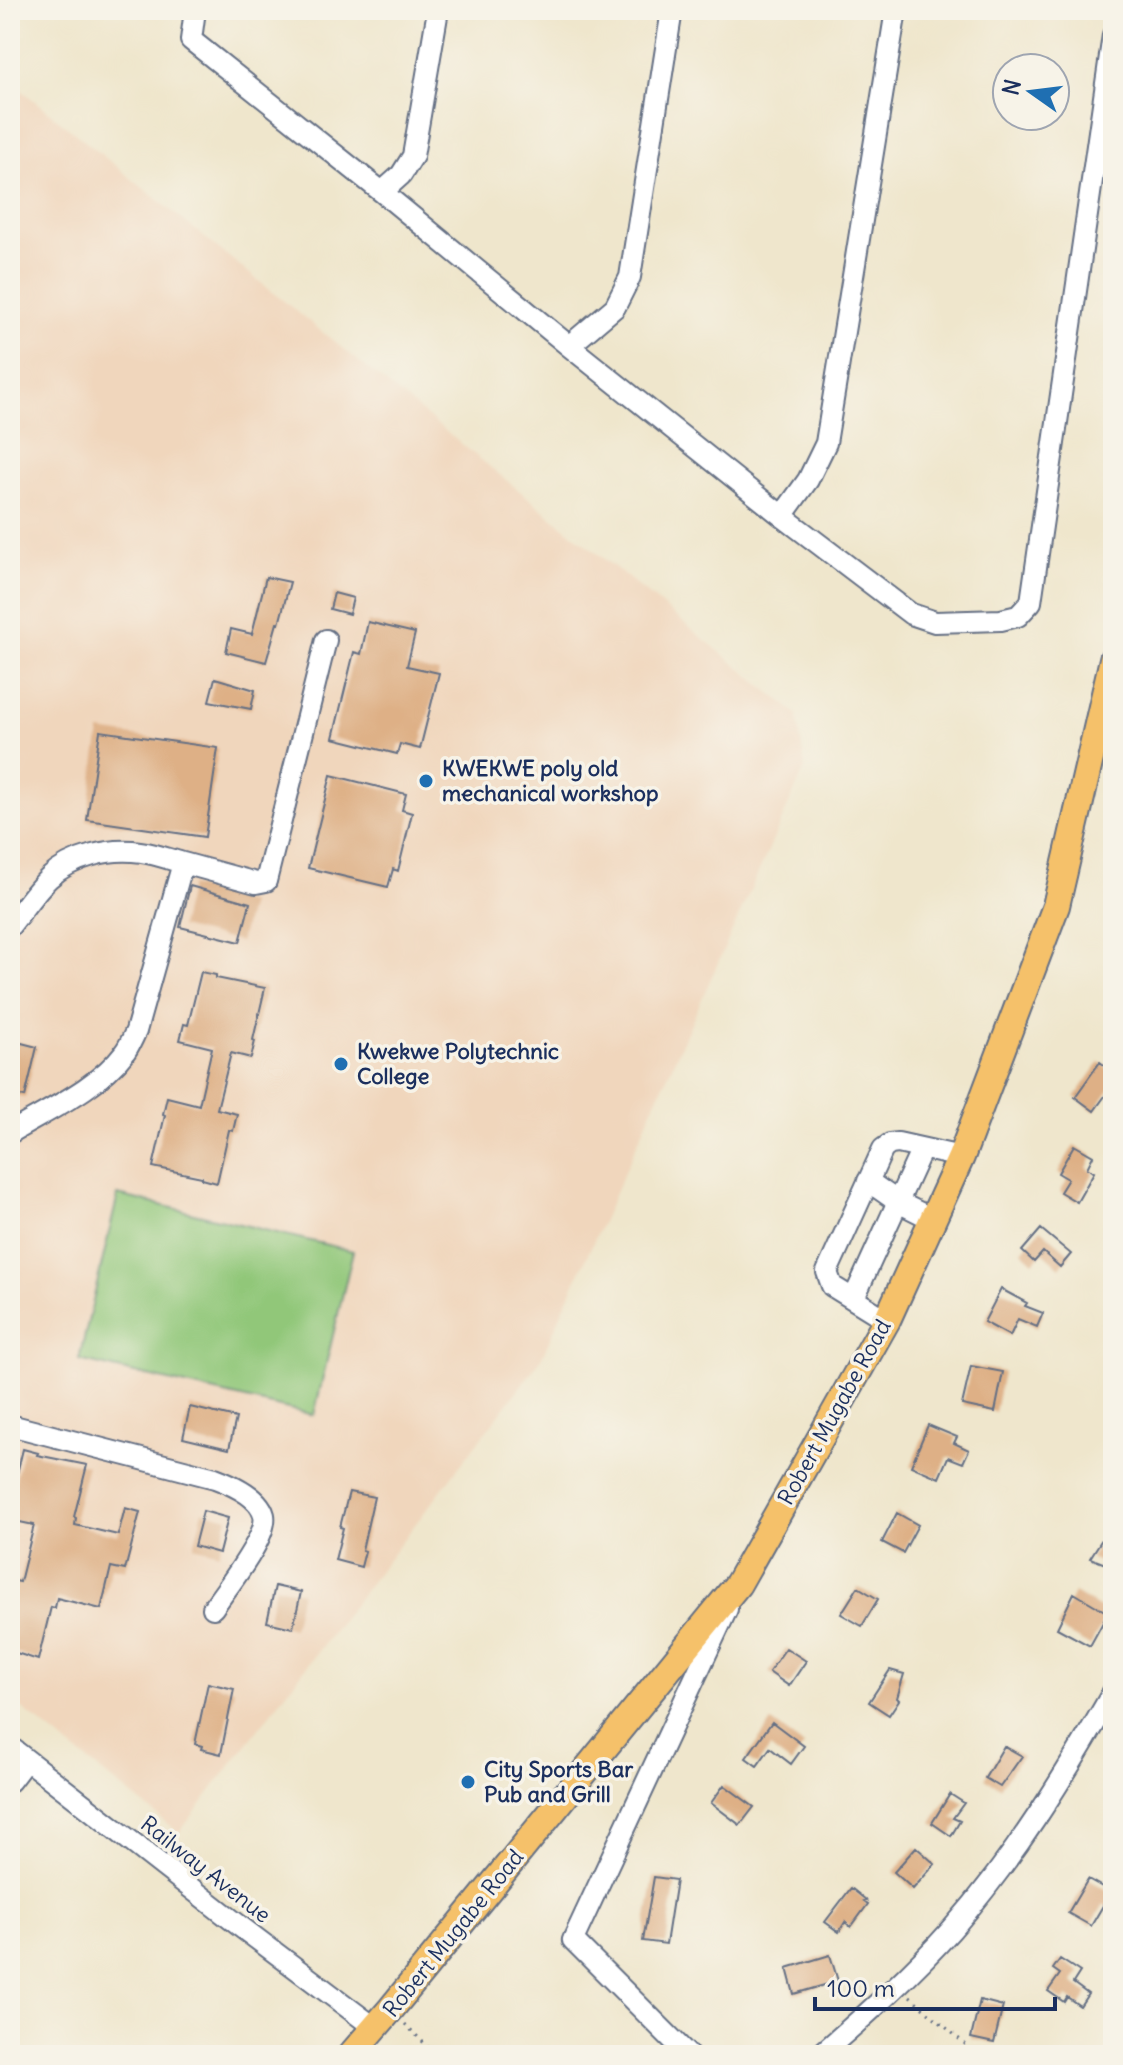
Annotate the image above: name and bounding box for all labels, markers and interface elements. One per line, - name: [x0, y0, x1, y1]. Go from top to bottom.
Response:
- north arrow: [991, 52, 1071, 132]
- text: N: [996, 76, 1027, 98]
- place label: KWEKWE poly old mechanical workshop: [442, 754, 658, 807]
- marker: KWEKWE poly old mechanical workshop: [417, 772, 435, 790]
- place label: Kwekwe Polytechnic College: [357, 1037, 559, 1090]
- marker: Kwekwe Polytechnic College: [332, 1055, 350, 1073]
- street label: Robert Mugabe Road: [771, 1314, 897, 1510]
- place label: City Sports Bar Pub and Grill: [484, 1755, 634, 1808]
- marker: City Sports Bar Pub and Grill: [459, 1773, 477, 1791]
- street label: Railway Avenue: [135, 1809, 277, 1929]
- street label: Robert Mugabe Road: [377, 1843, 529, 2023]
- scale bar: [815, 1961, 1055, 2011]
- text: 100 m: [827, 1973, 895, 2003]

